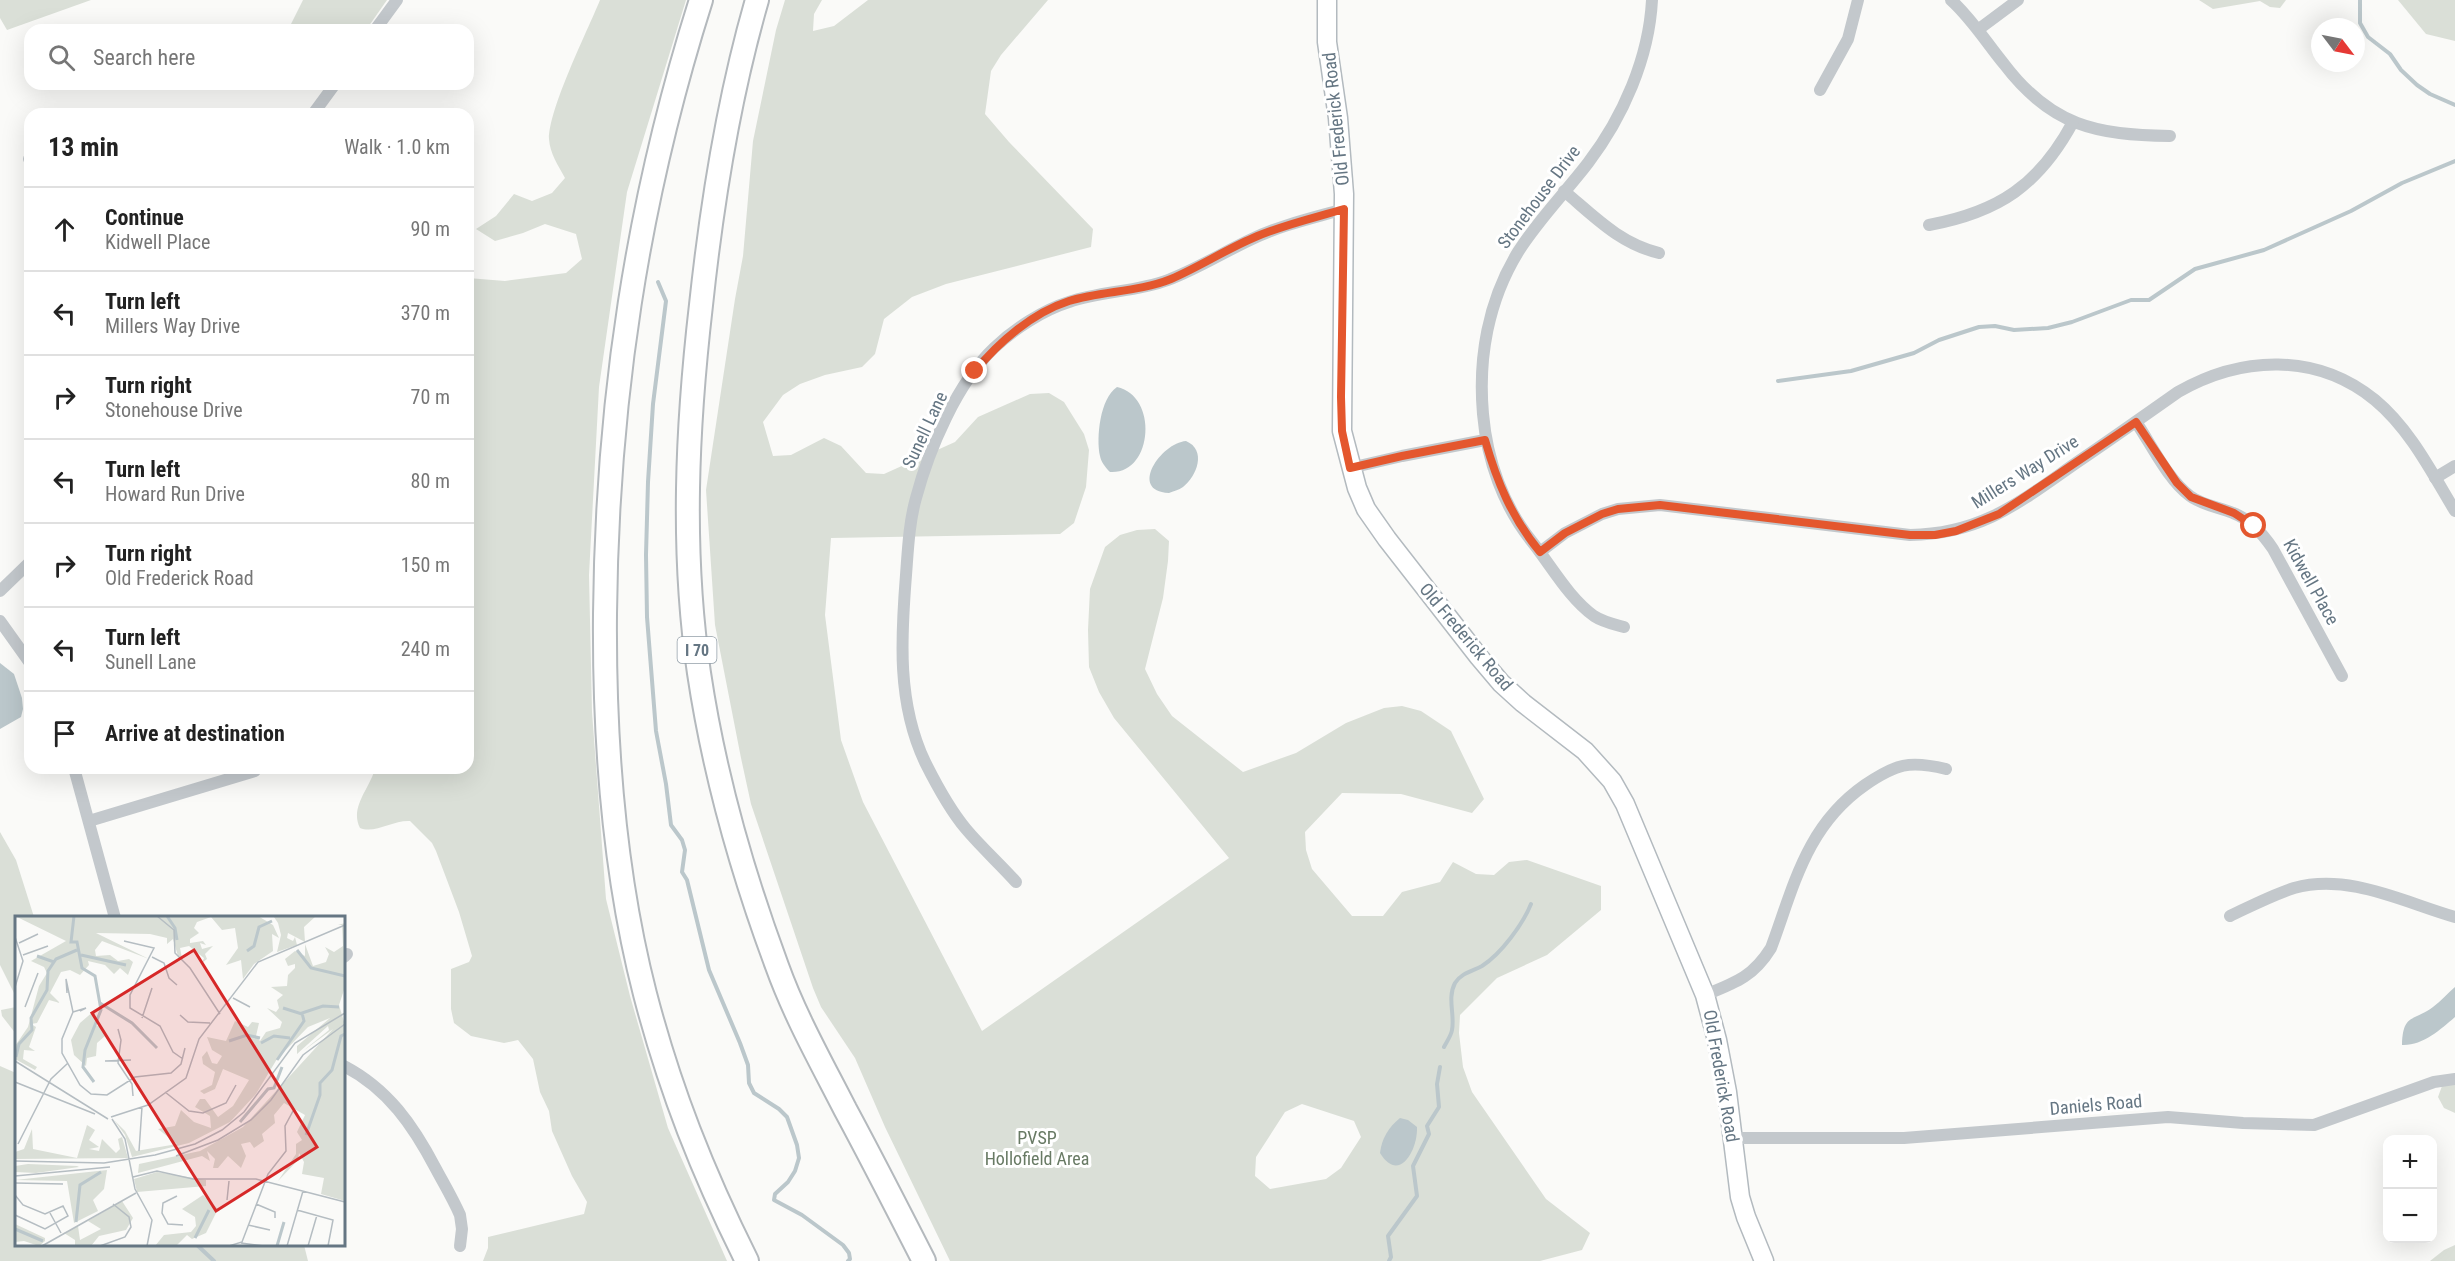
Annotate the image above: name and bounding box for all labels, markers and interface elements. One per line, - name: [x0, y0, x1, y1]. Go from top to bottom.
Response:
- north arrow: [2311, 18, 2365, 72]
- search box: [24, 24, 474, 90]
- icon: search: [45, 41, 78, 74]
- text: Search here: [93, 45, 195, 70]
- street label: Old Frederick Road: [1318, 51, 1353, 187]
- text: 13 min: [48, 132, 119, 162]
- text: Walk · 1.0 km: [344, 135, 450, 159]
- street label: Stonehouse Drive: [1493, 141, 1584, 252]
- text: Continue: [105, 205, 184, 230]
- icon: ahead: [48, 213, 81, 246]
- text: 90 m: [411, 217, 450, 241]
- text: Kidwell Place: [105, 230, 210, 254]
- text: Turn left: [105, 289, 180, 314]
- icon: left: [48, 297, 81, 330]
- text: 370 m: [401, 301, 450, 325]
- text: Millers Way Drive: [105, 314, 240, 338]
- route end: [961, 357, 987, 383]
- text: Turn right: [105, 373, 192, 398]
- icon: right: [48, 381, 81, 414]
- text: 70 m: [411, 385, 450, 409]
- street label: Sunell Lane: [898, 388, 951, 471]
- text: Stonehouse Drive: [105, 398, 243, 422]
- street label: Millers Way Drive: [1968, 430, 2082, 513]
- text: Turn left: [105, 457, 180, 482]
- icon: left: [48, 465, 81, 498]
- text: 80 m: [411, 469, 450, 493]
- text: Howard Run Drive: [105, 482, 245, 506]
- route start: [2240, 512, 2266, 538]
- street label: Kidwell Place: [2279, 535, 2344, 628]
- text: Turn right: [105, 541, 192, 566]
- icon: right: [48, 549, 81, 582]
- text: 150 m: [401, 553, 450, 577]
- text: Old Frederick Road: [105, 566, 254, 590]
- street label: Old Frederick Road: [1415, 579, 1517, 695]
- text: Turn left: [105, 625, 180, 650]
- icon: left: [48, 633, 81, 666]
- text: 240 m: [401, 637, 450, 661]
- road number: I 70: [678, 637, 716, 663]
- text: Sunell Lane: [105, 650, 196, 674]
- icon: arrive: [48, 717, 81, 750]
- text: Arrive at destination: [105, 721, 285, 746]
- inset map: [15, 916, 345, 1246]
- street label: Old Frederick Road: [1700, 1008, 1743, 1144]
- street label: Daniels Road: [2049, 1090, 2143, 1119]
- park label: PVSP Hollofield Area: [985, 1127, 1089, 1169]
- map controls: [2383, 1135, 2437, 1243]
- button: +: [2383, 1135, 2437, 1189]
- button: −: [2383, 1189, 2437, 1243]

